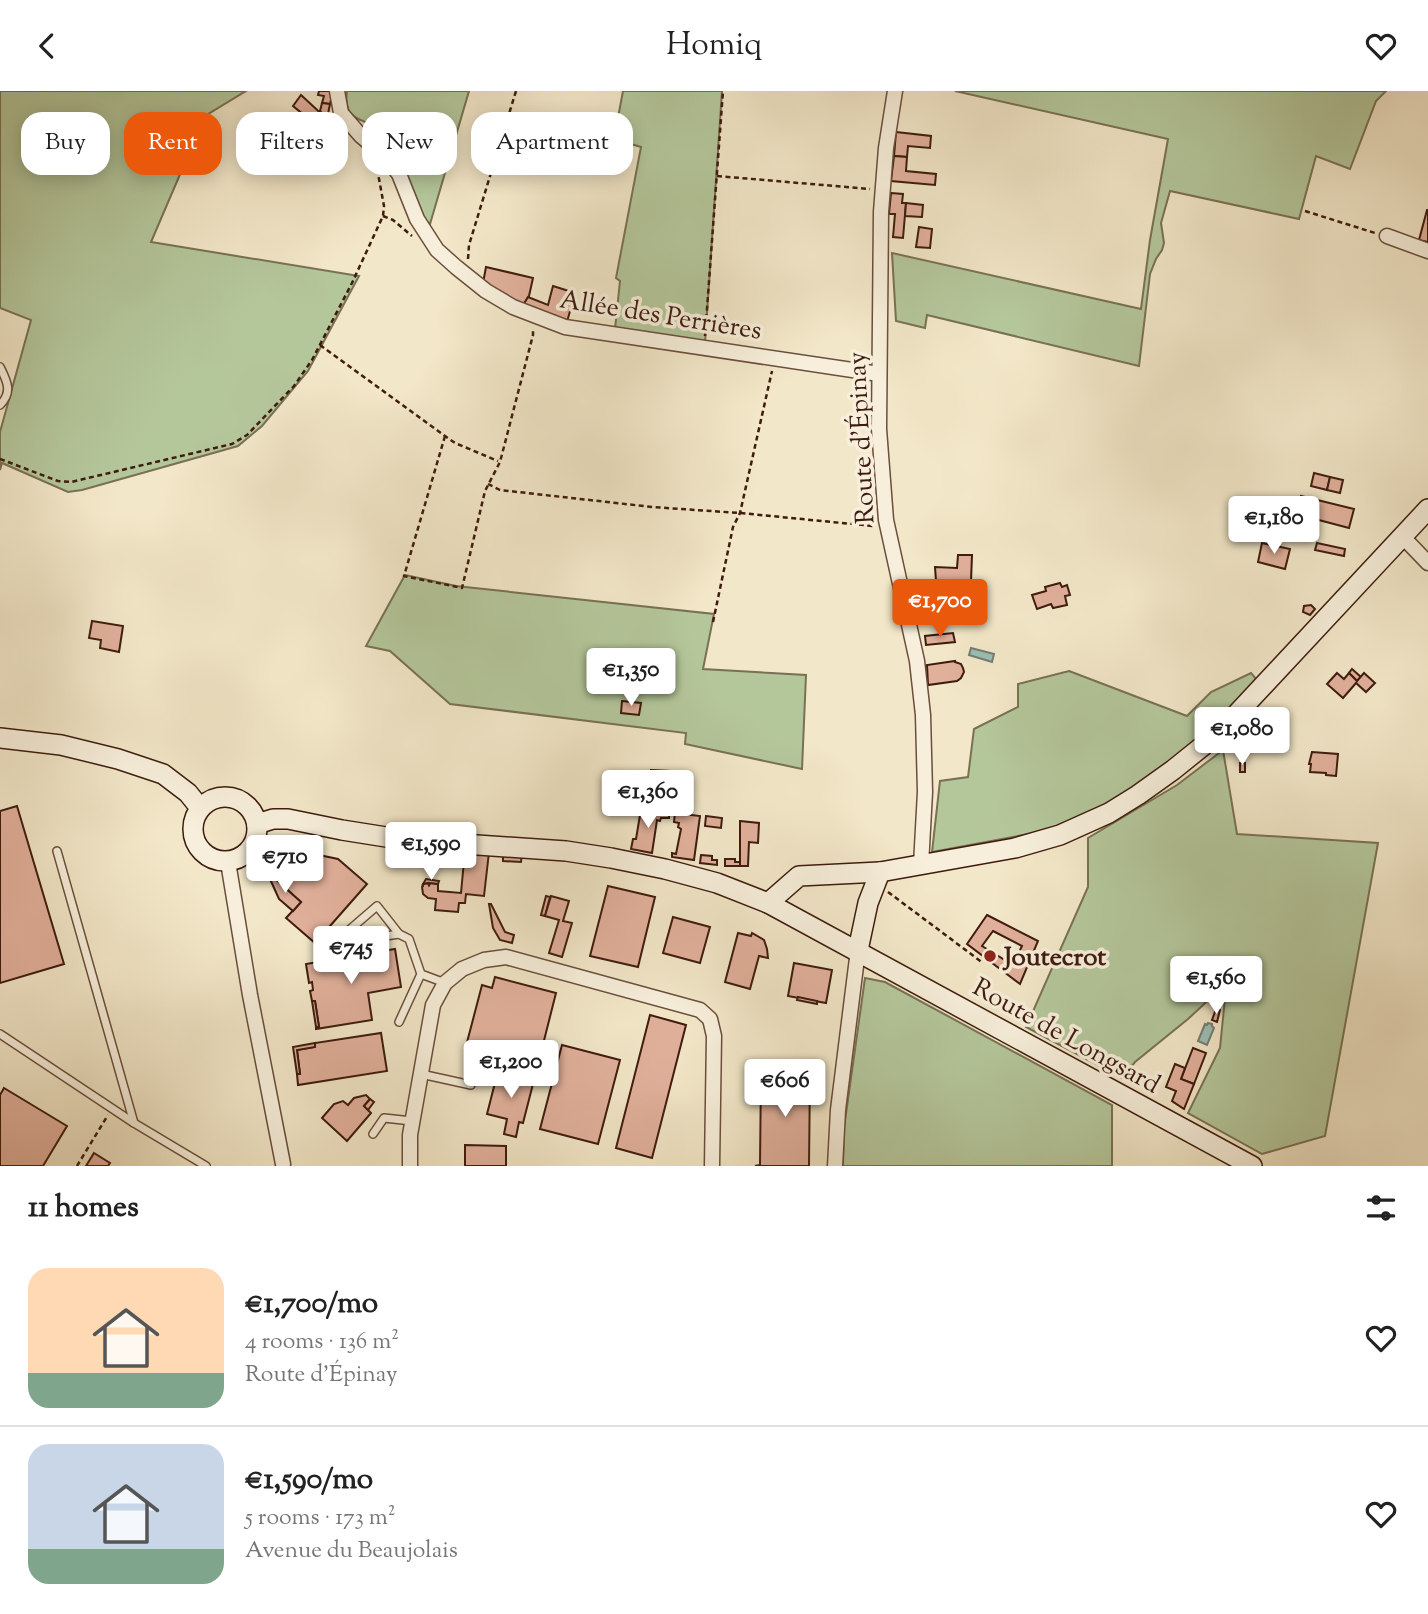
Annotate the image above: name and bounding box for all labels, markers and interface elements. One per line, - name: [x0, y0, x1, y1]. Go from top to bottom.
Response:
- text: Homiq: [666, 23, 762, 69]
- icon: back: [28, 27, 66, 65]
- icon: heart: [1362, 27, 1400, 65]
- chip: Buy: [21, 112, 110, 175]
- chip: Rent: [124, 112, 222, 175]
- chip: Filters: [236, 112, 348, 175]
- chip: New: [362, 112, 457, 175]
- chip: Apartment: [471, 112, 633, 175]
- street label: Allée des Perrières: [557, 282, 764, 351]
- street label: Route d'Épinay: [840, 351, 885, 525]
- pin: €1,180: [1217, 497, 1331, 556]
- text: €1,180: [1244, 502, 1304, 535]
- pin: €1,700: [883, 580, 997, 639]
- text: €1,700: [908, 585, 972, 618]
- pin: €1,350: [574, 649, 688, 708]
- text: €1,350: [602, 654, 660, 687]
- pin: €1,080: [1185, 707, 1299, 767]
- text: €1,080: [1211, 713, 1273, 746]
- pin: €1,360: [591, 771, 705, 830]
- text: €1,360: [618, 776, 678, 809]
- pin: €1,590: [374, 823, 488, 882]
- text: €1,590: [401, 828, 461, 861]
- pin: €710: [244, 835, 326, 895]
- text: €710: [262, 841, 308, 874]
- pin: €745: [310, 927, 392, 986]
- text: €745: [329, 932, 373, 965]
- place label: Joutecrot: [1002, 940, 1106, 977]
- marker: Joutecrot: [982, 948, 998, 964]
- pin: €1,560: [1159, 957, 1273, 1016]
- text: €1,560: [1186, 962, 1246, 995]
- street label: Route de Longsard: [965, 970, 1167, 1104]
- pin: €1,200: [454, 1041, 568, 1100]
- text: €1,200: [480, 1046, 542, 1079]
- pin: €606: [744, 1059, 826, 1119]
- text: €606: [760, 1065, 810, 1098]
- text: 11 homes: [28, 1187, 139, 1230]
- icon: filters: [1362, 1189, 1400, 1227]
- text: €1,700/mo: [245, 1283, 378, 1326]
- icon: home: [84, 1296, 168, 1380]
- icon: heart: [1362, 1319, 1400, 1357]
- text: 4 rooms · 136 m²: [245, 1326, 399, 1359]
- text: Route d'Épinay: [245, 1359, 398, 1392]
- text: €1,590/mo: [245, 1459, 373, 1502]
- icon: home: [84, 1472, 168, 1556]
- icon: heart: [1362, 1495, 1400, 1533]
- text: 5 rooms · 173 m²: [245, 1502, 396, 1535]
- text: Avenue du Beaujolais: [245, 1535, 458, 1568]

